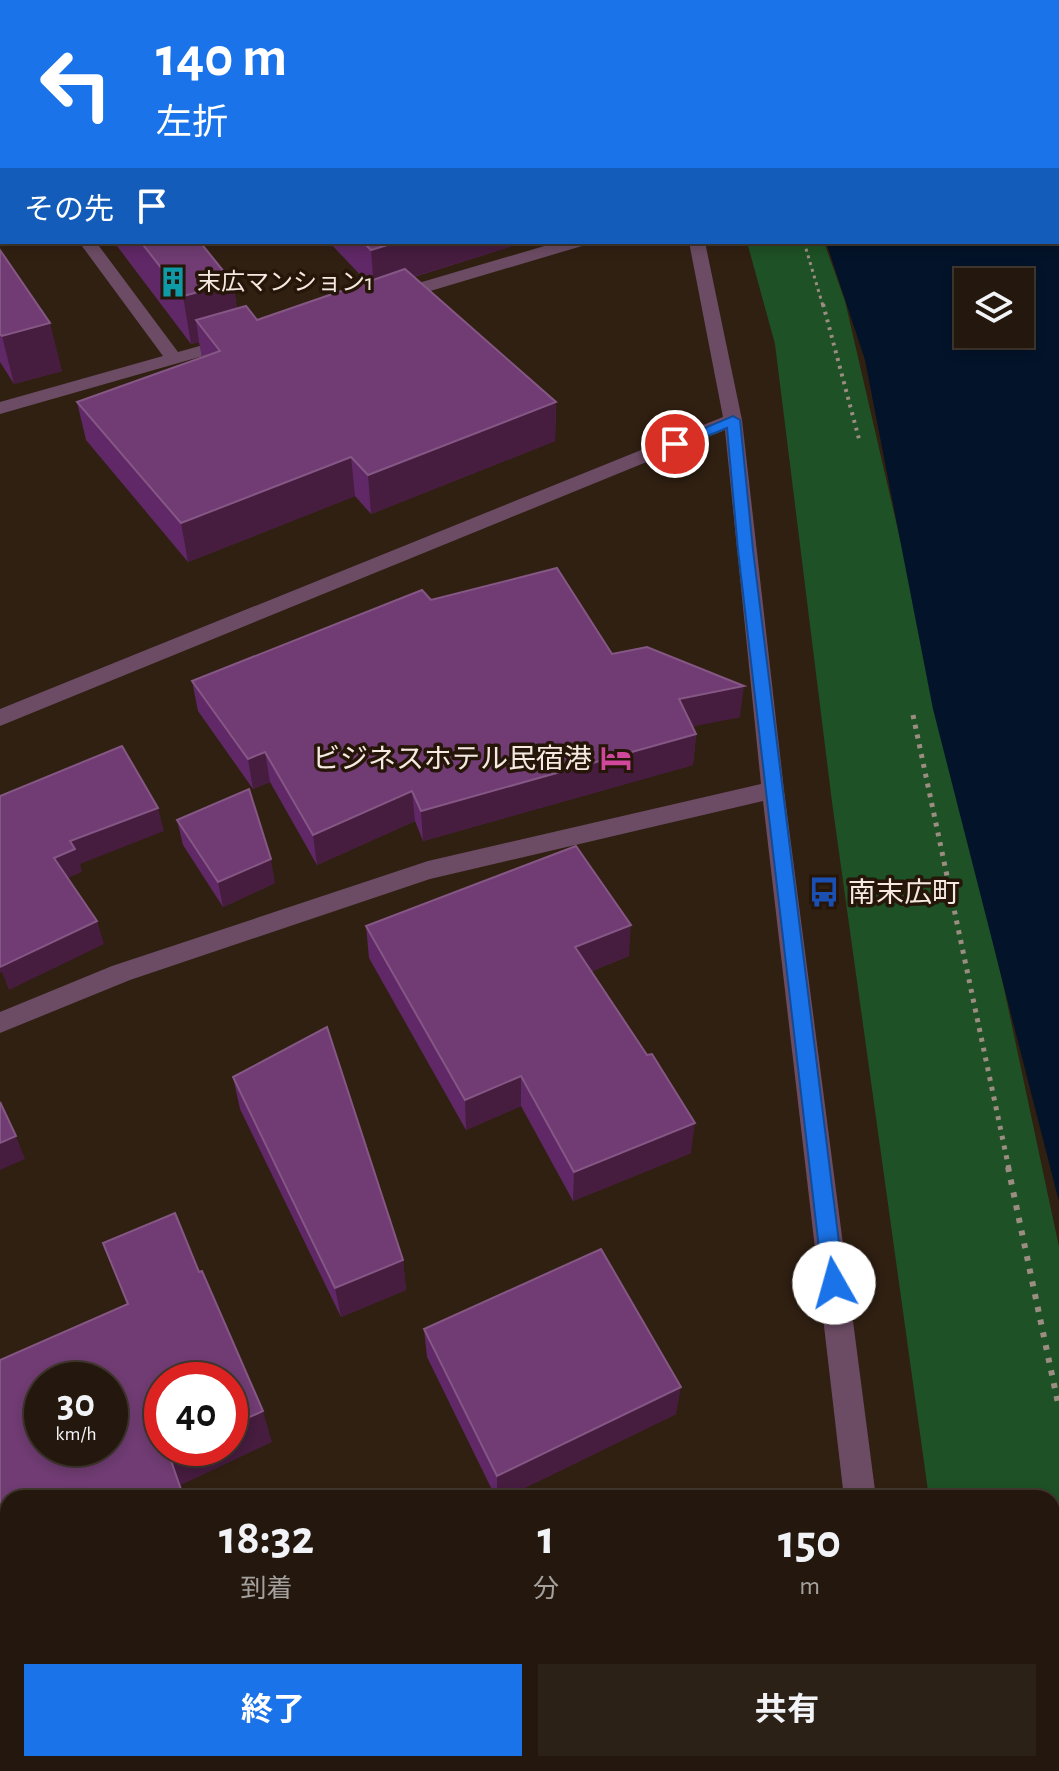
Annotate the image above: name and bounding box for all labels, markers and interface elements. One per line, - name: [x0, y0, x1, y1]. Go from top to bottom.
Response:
- text: 140 m: [156, 30, 287, 86]
- icon: left: [24, 32, 128, 136]
- text: 左折: [156, 105, 228, 141]
- icon: arrive: [130, 184, 174, 228]
- text: その先: [24, 195, 114, 225]
- building icon: 末広マンション1: [156, 265, 190, 299]
- map controls: [954, 268, 1034, 348]
- button: layers: [954, 268, 1034, 348]
- place label: 末広マンション1: [197, 269, 373, 295]
- pin: [641, 410, 709, 478]
- icon: arrive: [653, 422, 697, 466]
- hotel icon: ビジネスホテル民宿港: [599, 741, 633, 775]
- place label: ビジネスホテル民宿港: [312, 744, 592, 774]
- bus stop icon: 南末広町: [807, 875, 841, 909]
- place label: 南末広町: [848, 878, 960, 908]
- position arrow: [792, 1241, 876, 1325]
- speed limit sign: 40: [144, 1362, 248, 1466]
- text: 30: [57, 1384, 95, 1424]
- text: km/h: [55, 1424, 97, 1444]
- text: 18:32: [219, 1515, 314, 1563]
- text: 1: [537, 1515, 555, 1563]
- text: 150: [778, 1519, 841, 1567]
- text: m: [799, 1573, 820, 1599]
- text: 到着: [241, 1576, 293, 1602]
- text: 分: [533, 1576, 559, 1602]
- button: 終了: [24, 1664, 522, 1756]
- button: 共有: [538, 1664, 1036, 1756]

